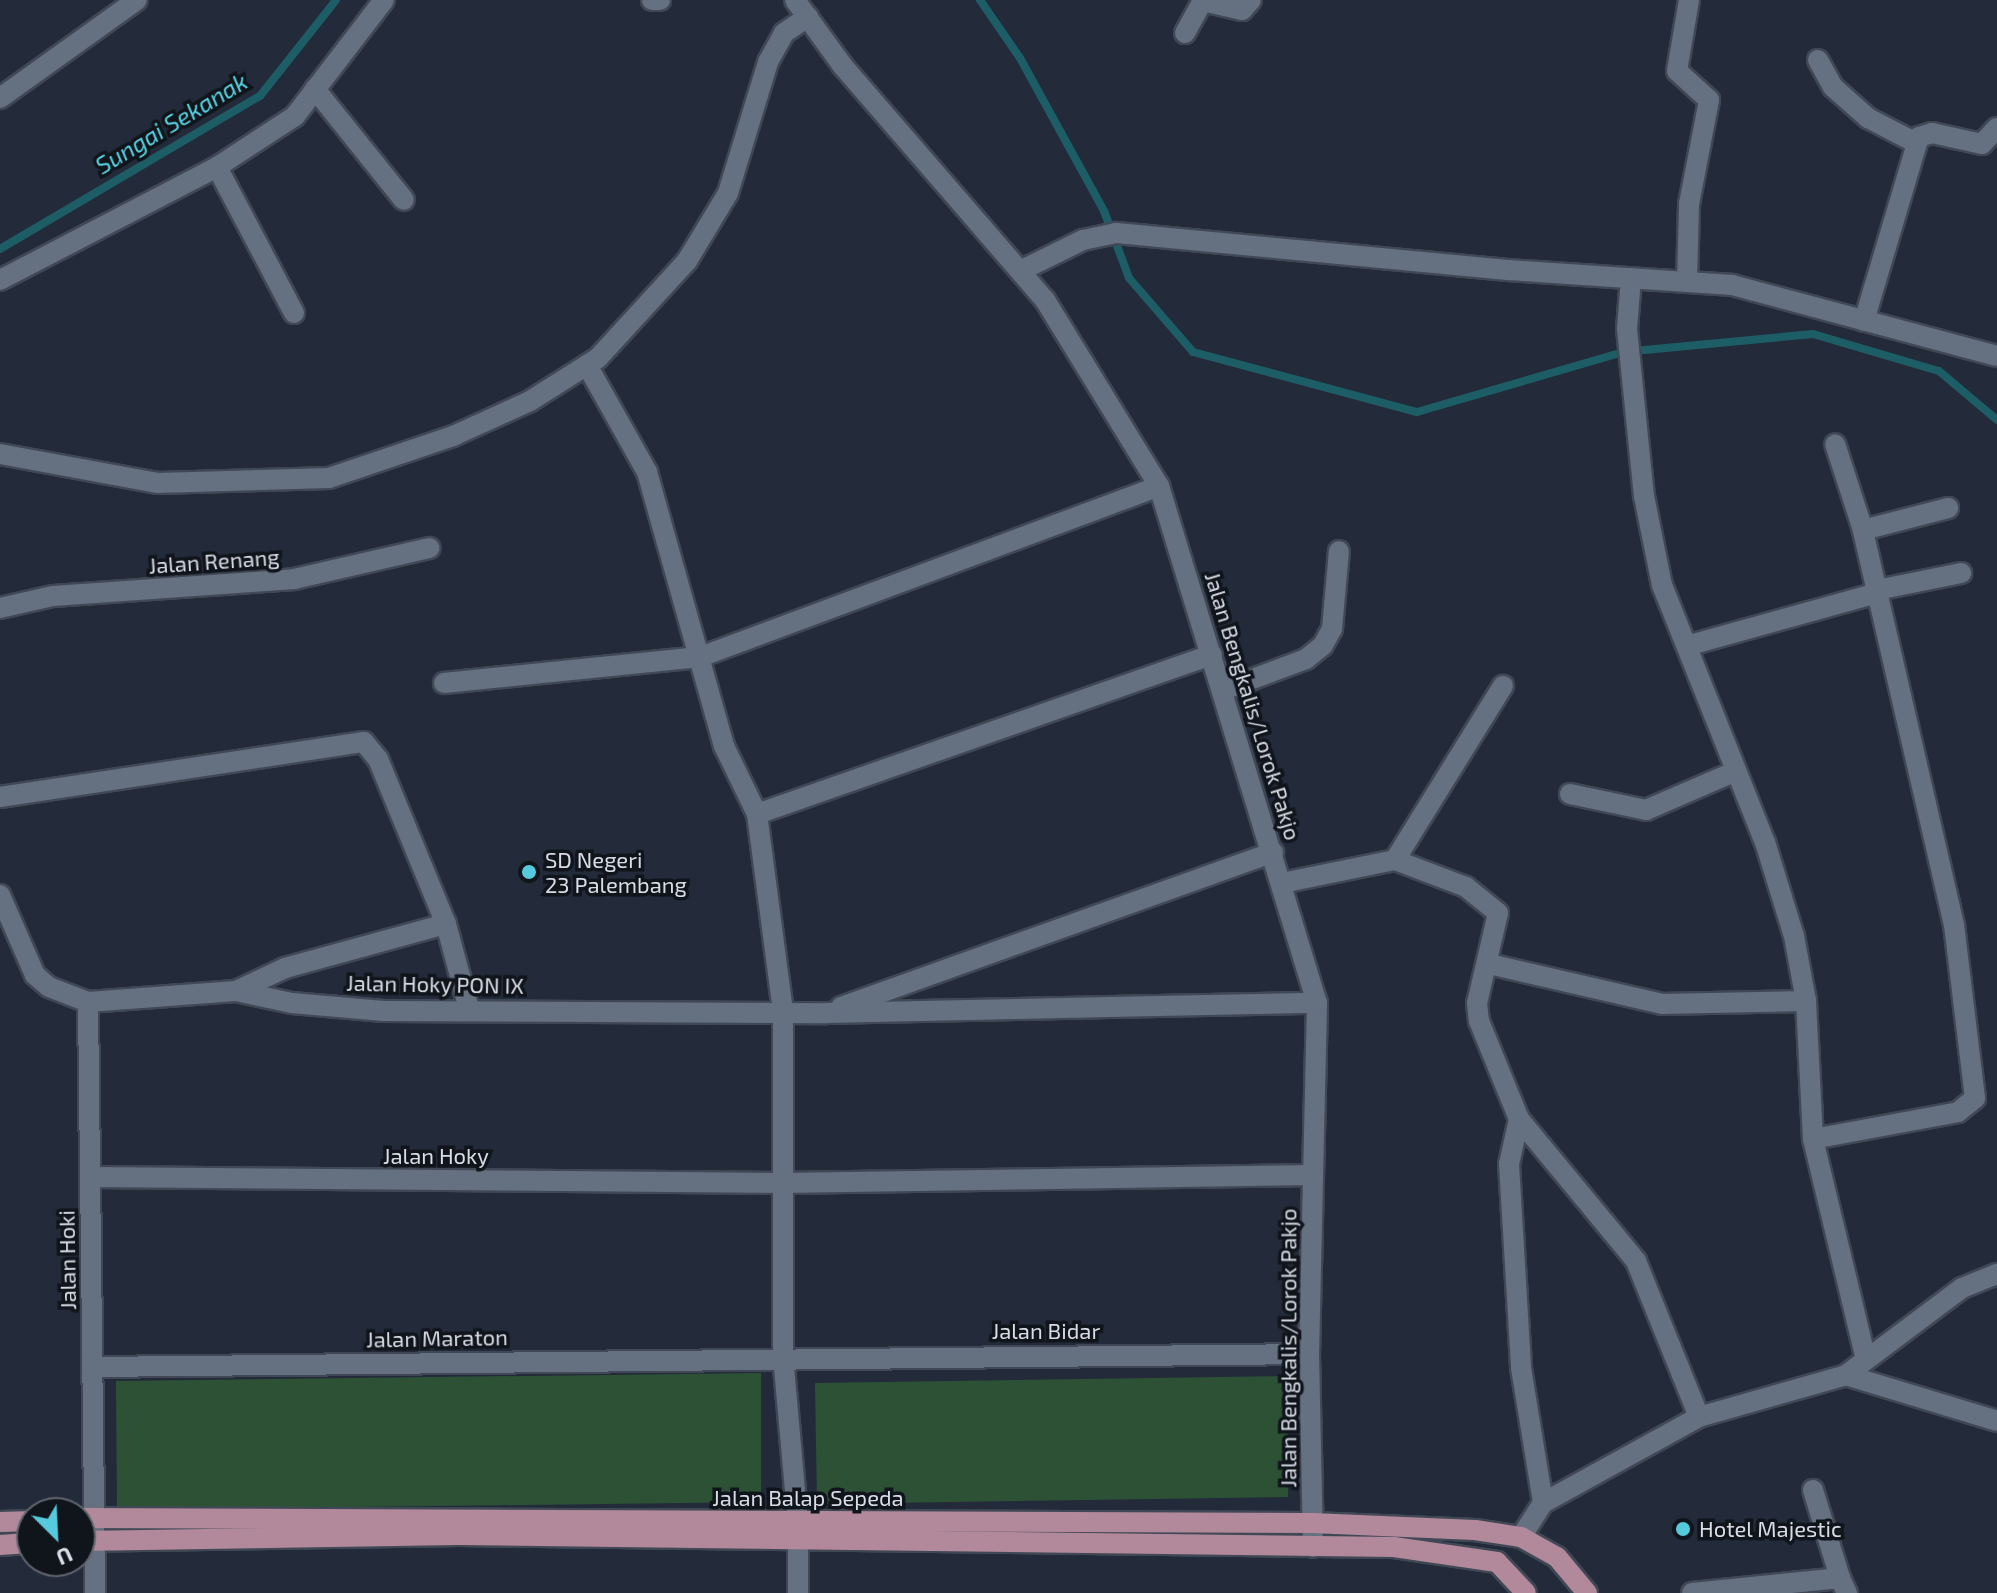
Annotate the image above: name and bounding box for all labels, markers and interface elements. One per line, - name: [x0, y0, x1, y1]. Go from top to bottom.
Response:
- water label: Sungai Sekanak: [90, 66, 252, 180]
- street label: Jalan Renang: [148, 543, 280, 579]
- street label: Jalan Bengkalis/Lorok Pakjo: [1200, 569, 1306, 843]
- place label: SD Negeri 23 Palembang: [545, 846, 687, 898]
- marker: SD Negeri 23 Palembang: [520, 863, 538, 881]
- street label: Jalan Hoky PON IX: [346, 969, 524, 999]
- street label: Jalan Hoky: [383, 1143, 489, 1169]
- street label: Jalan Bengkalis/Lorok Pakjo: [1275, 1208, 1301, 1488]
- street label: Jalan Hoki: [53, 1210, 81, 1310]
- street label: Jalan Bidar: [992, 1318, 1100, 1344]
- street label: Jalan Maraton: [366, 1324, 508, 1352]
- street label: Jalan Balap Sepeda: [712, 1485, 904, 1511]
- north arrow: [16, 1497, 96, 1577]
- place label: Hotel Majestic: [1699, 1516, 1842, 1542]
- marker: Hotel Majestic: [1674, 1520, 1692, 1538]
- text: U: [53, 1542, 77, 1572]

